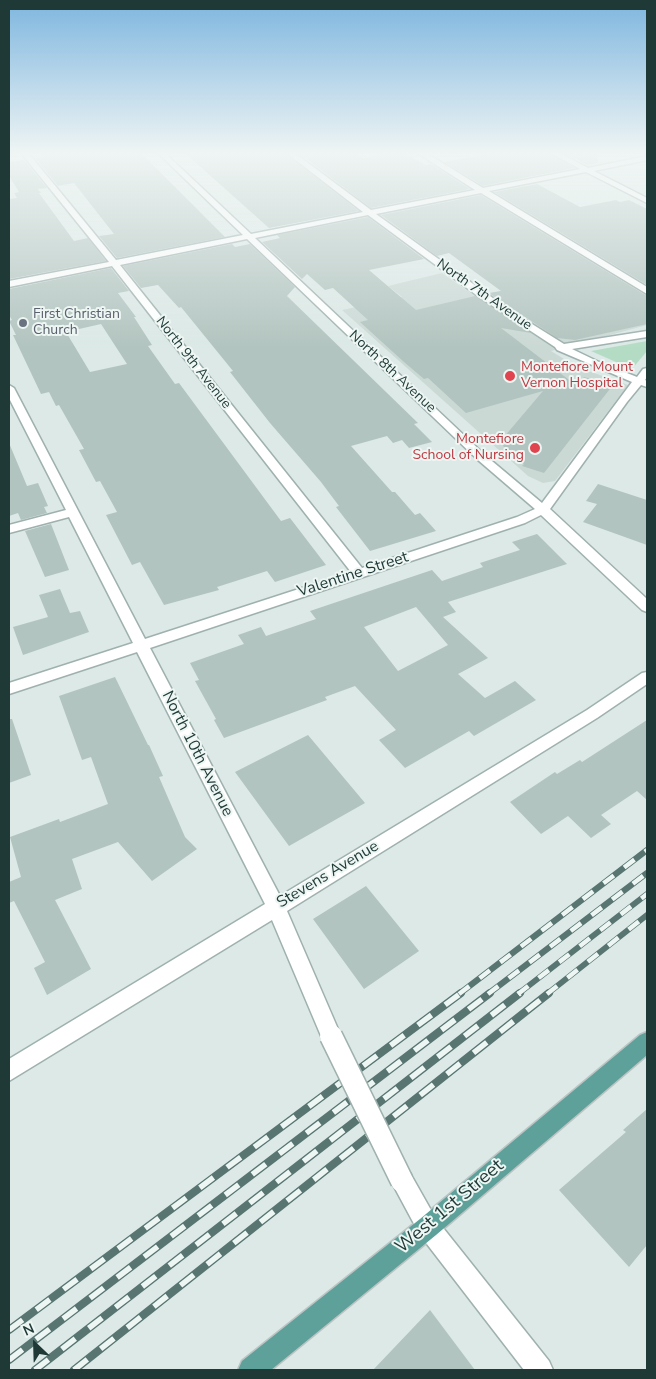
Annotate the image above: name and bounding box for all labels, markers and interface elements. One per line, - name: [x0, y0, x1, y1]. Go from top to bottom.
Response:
- street label: North 7th Avenue: [433, 256, 535, 334]
- place label: First Christian Church: [33, 307, 120, 340]
- street label: North 9th Avenue: [152, 314, 234, 412]
- marker: First Christian Church: [17, 317, 29, 329]
- street label: North 8th Avenue: [345, 328, 439, 416]
- place label: Montefiore Mount Vernon Hospital: [521, 360, 633, 392]
- marker: Montefiore Mount Vernon Hospital: [503, 369, 517, 383]
- place label: Montefiore School of Nursing: [412, 432, 524, 464]
- marker: Montefiore School of Nursing: [528, 441, 542, 455]
- street label: Valentine Street: [295, 548, 411, 602]
- street label: North 10th Avenue: [157, 688, 237, 820]
- street label: Stevens Avenue: [273, 837, 383, 913]
- street label: West 1st Street: [391, 1155, 509, 1259]
- north arrow: [10, 1319, 60, 1369]
- text: N: [20, 1319, 37, 1341]

